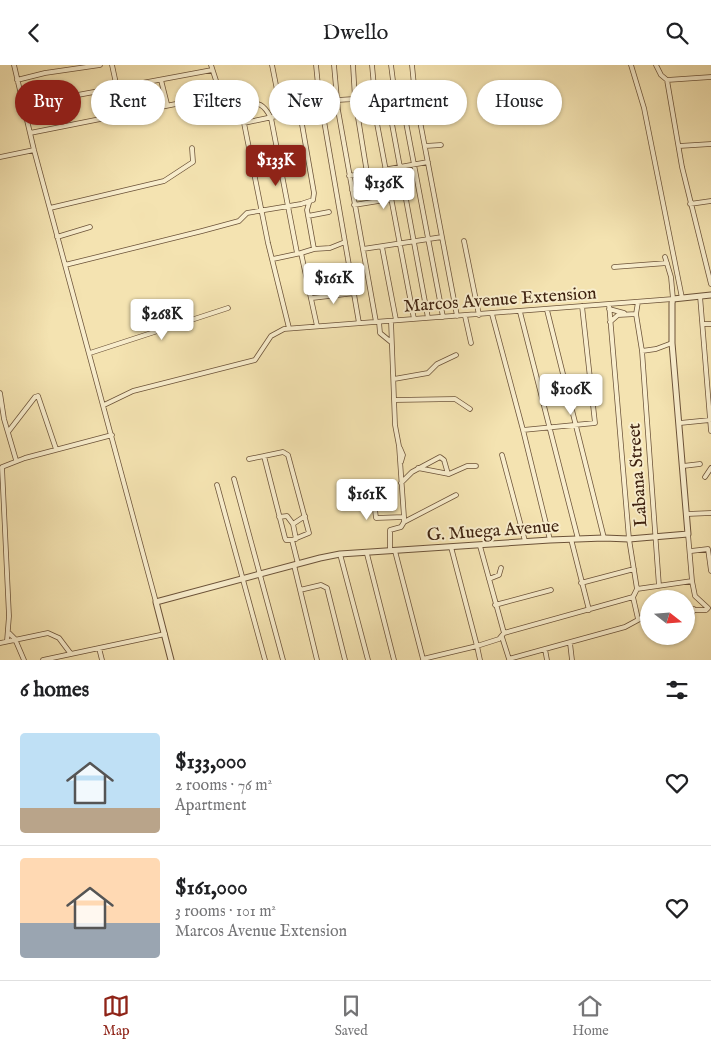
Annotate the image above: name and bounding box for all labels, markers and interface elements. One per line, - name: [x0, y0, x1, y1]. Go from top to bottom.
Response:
- icon: back: [20, 19, 48, 47]
- text: Dwello: [323, 19, 388, 47]
- icon: search: [663, 19, 691, 47]
- chip: Buy: [15, 80, 81, 125]
- chip: Rent: [91, 80, 165, 125]
- chip: Filters: [175, 80, 259, 125]
- chip: New: [269, 80, 340, 125]
- chip: Apartment: [350, 80, 467, 125]
- chip: House: [477, 80, 562, 125]
- pin: $133K: [241, 145, 311, 187]
- text: $133K: [257, 151, 295, 171]
- pin: $136K: [349, 167, 419, 210]
- text: $136K: [364, 174, 404, 194]
- pin: $161K: [299, 263, 369, 305]
- text: $161K: [314, 269, 354, 289]
- street label: Marcos Avenue Extension: [403, 282, 598, 319]
- pin: $268K: [127, 299, 197, 341]
- text: $268K: [142, 305, 182, 325]
- pin: $106K: [536, 373, 606, 416]
- text: $106K: [551, 380, 591, 400]
- street label: Labana Street: [623, 422, 654, 528]
- pin: $161K: [332, 479, 402, 521]
- text: $161K: [347, 485, 387, 505]
- street label: G. Muega Avenue: [426, 515, 560, 548]
- north arrow: [640, 590, 695, 645]
- map controls: [640, 590, 695, 645]
- icon: filters: [663, 676, 691, 704]
- text: 6 homes: [20, 677, 89, 704]
- text: $133,000: [175, 749, 247, 776]
- icon: home: [60, 753, 120, 813]
- icon: heart: [663, 769, 691, 797]
- text: 2 rooms · 76 m²: [175, 776, 272, 796]
- text: Apartment: [175, 796, 246, 816]
- text: $161,000: [175, 875, 248, 902]
- icon: home: [60, 878, 120, 938]
- icon: heart: [663, 894, 691, 922]
- text: 3 rooms · 101 m²: [175, 902, 276, 922]
- text: Marcos Avenue Extension: [175, 922, 347, 942]
- tab: Map: [102, 992, 130, 1040]
- tab: Saved: [335, 992, 368, 1040]
- tab: Home: [572, 992, 609, 1040]

